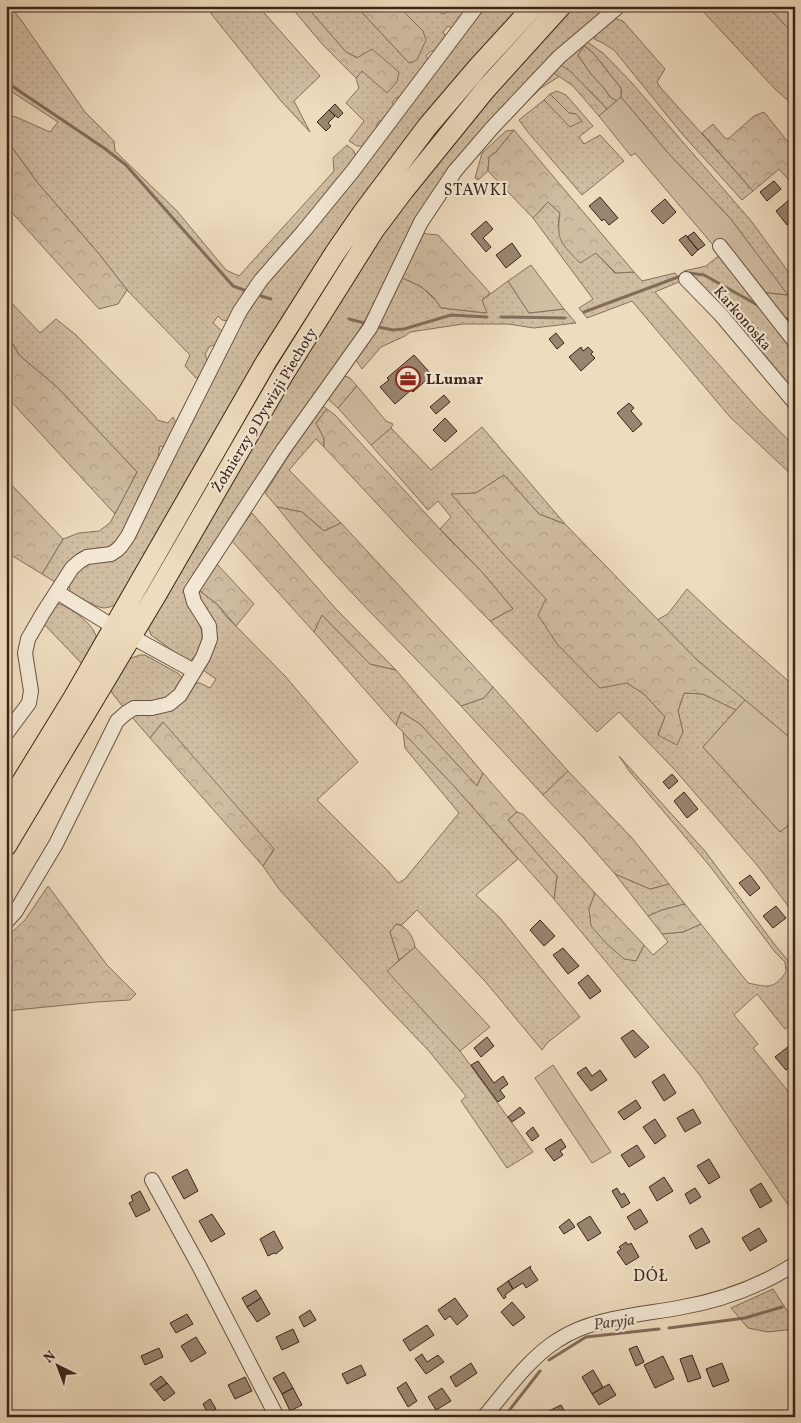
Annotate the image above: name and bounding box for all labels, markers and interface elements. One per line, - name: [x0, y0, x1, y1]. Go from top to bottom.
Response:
- district label: STAWKI: [444, 180, 508, 202]
- street label: Karkonoska: [708, 282, 776, 356]
- street label: Żołnierzy 9 Dywizji Piechoty: [208, 324, 323, 497]
- office icon: LLumar: [395, 366, 421, 392]
- place label: LLumar: [426, 370, 483, 391]
- district label: DÓŁ: [633, 1266, 669, 1288]
- water label: Paryja: [592, 1310, 636, 1336]
- north arrow: [32, 1340, 82, 1390]
- text: N: [40, 1347, 60, 1368]

